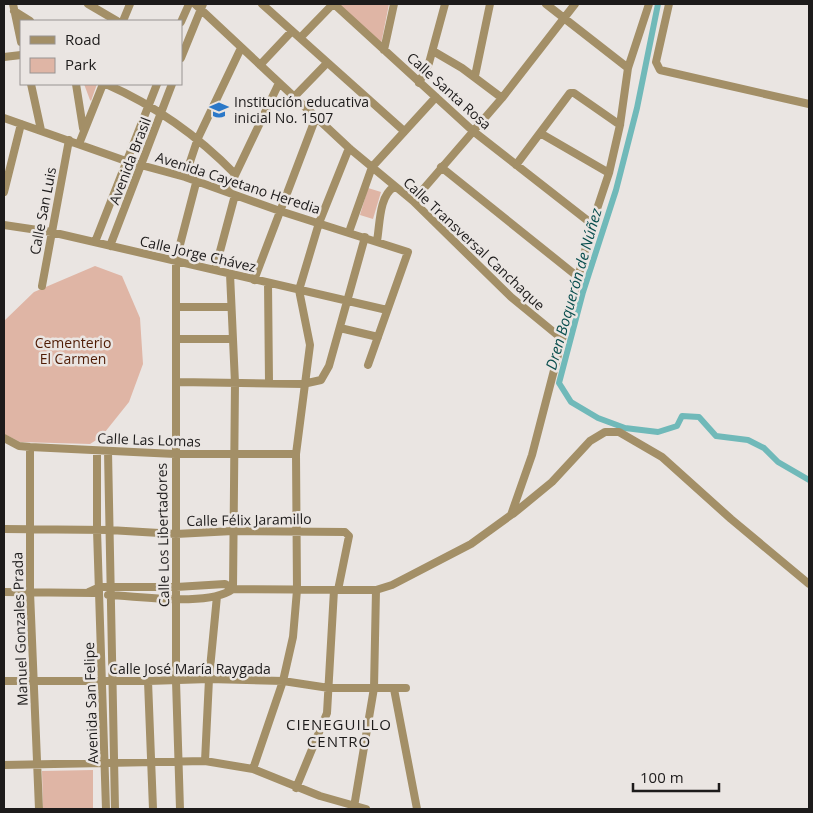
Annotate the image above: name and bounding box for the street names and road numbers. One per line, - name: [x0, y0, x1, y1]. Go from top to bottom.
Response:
- street label: Calle Santa Rosa: [403, 48, 496, 134]
- street label: Avenida Brasil: [104, 114, 155, 207]
- street label: Avenida Cayetano Heredia: [153, 147, 323, 218]
- street label: Calle San Luis: [25, 165, 60, 256]
- street label: Calle Transversal Canchaque: [399, 173, 549, 314]
- street label: Calle Jorge Chávez: [138, 231, 259, 276]
- street label: Calle Las Lomas: [97, 428, 201, 451]
- street label: Calle Los Libertadores: [152, 462, 173, 607]
- street label: Calle Félix Jaramillo: [186, 509, 312, 530]
- street label: Manuel Gonzales Prada: [7, 552, 32, 706]
- street label: Avenida San Felipe: [79, 642, 102, 764]
- street label: Calle José María Raygada: [109, 659, 271, 678]

